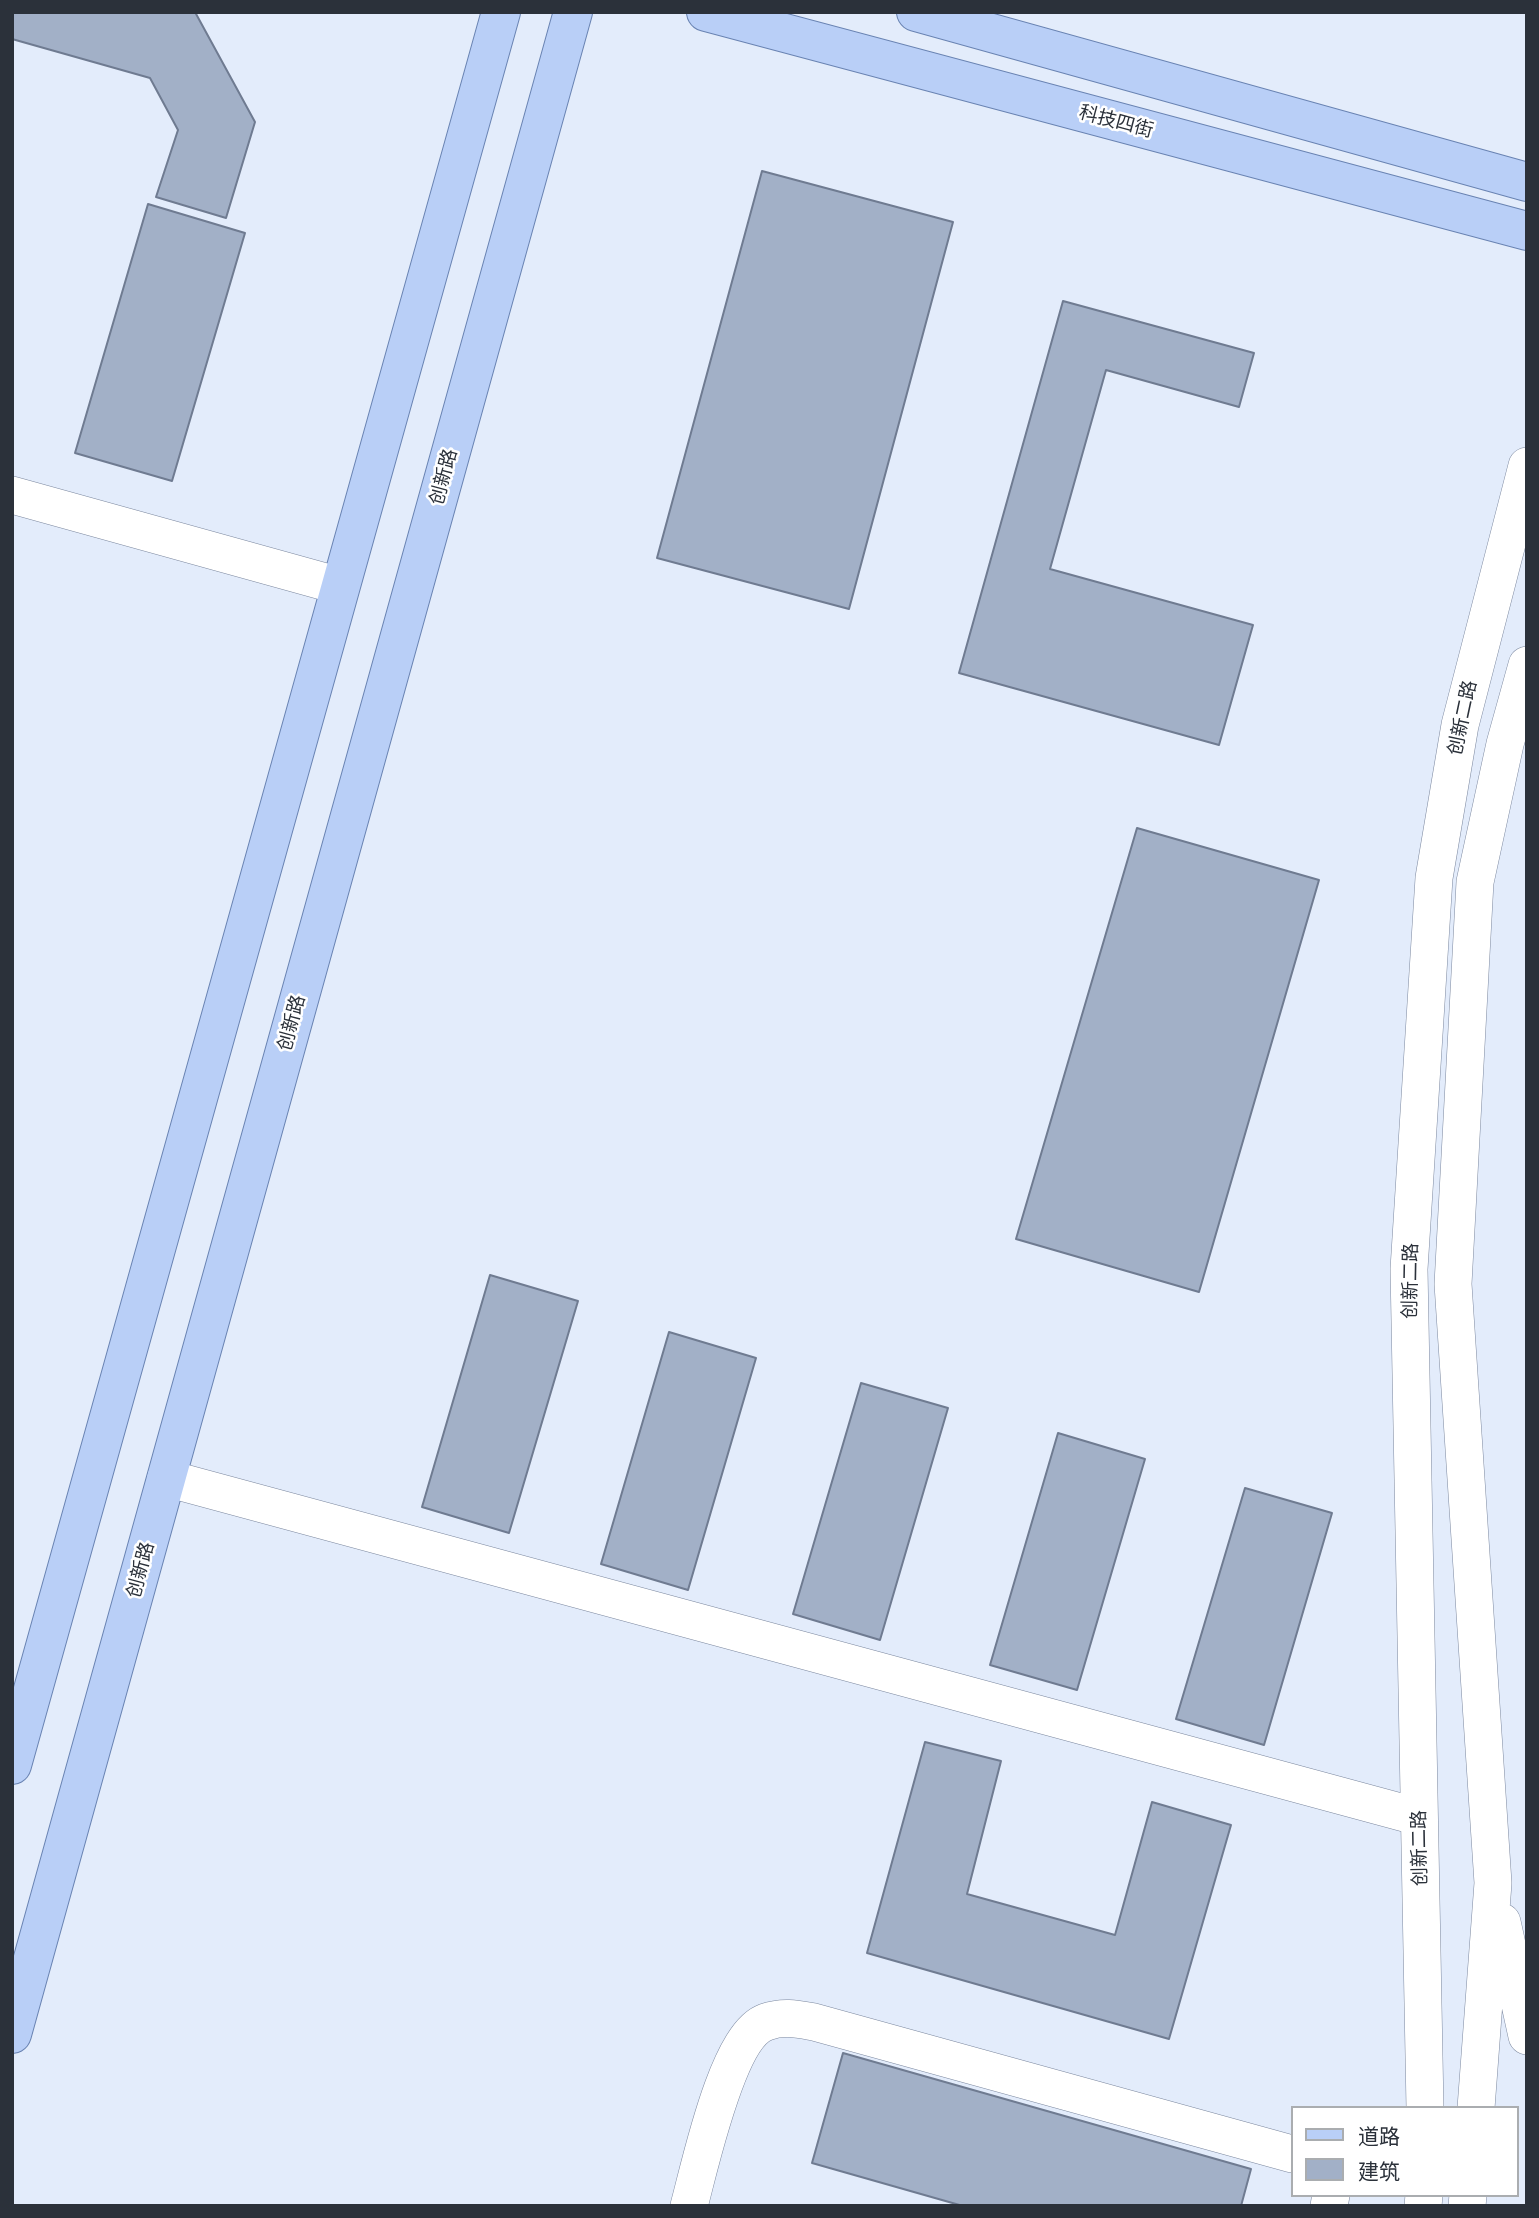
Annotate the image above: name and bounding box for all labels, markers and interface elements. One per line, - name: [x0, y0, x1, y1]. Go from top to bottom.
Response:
- street label: 科技四街: [1076, 101, 1156, 143]
- street label: 创新路: [426, 447, 462, 507]
- street label: 创新二路: [1444, 678, 1482, 758]
- street label: 创新路: [274, 993, 310, 1053]
- street label: 创新二路: [1399, 1243, 1423, 1319]
- street label: 创新路: [123, 1540, 159, 1600]
- street label: 创新二路: [1408, 1810, 1432, 1886]
- legend: [1290, 2106, 1518, 2197]
- text: 道路: [1358, 2122, 1400, 2150]
- text: 建筑: [1358, 2157, 1400, 2185]

